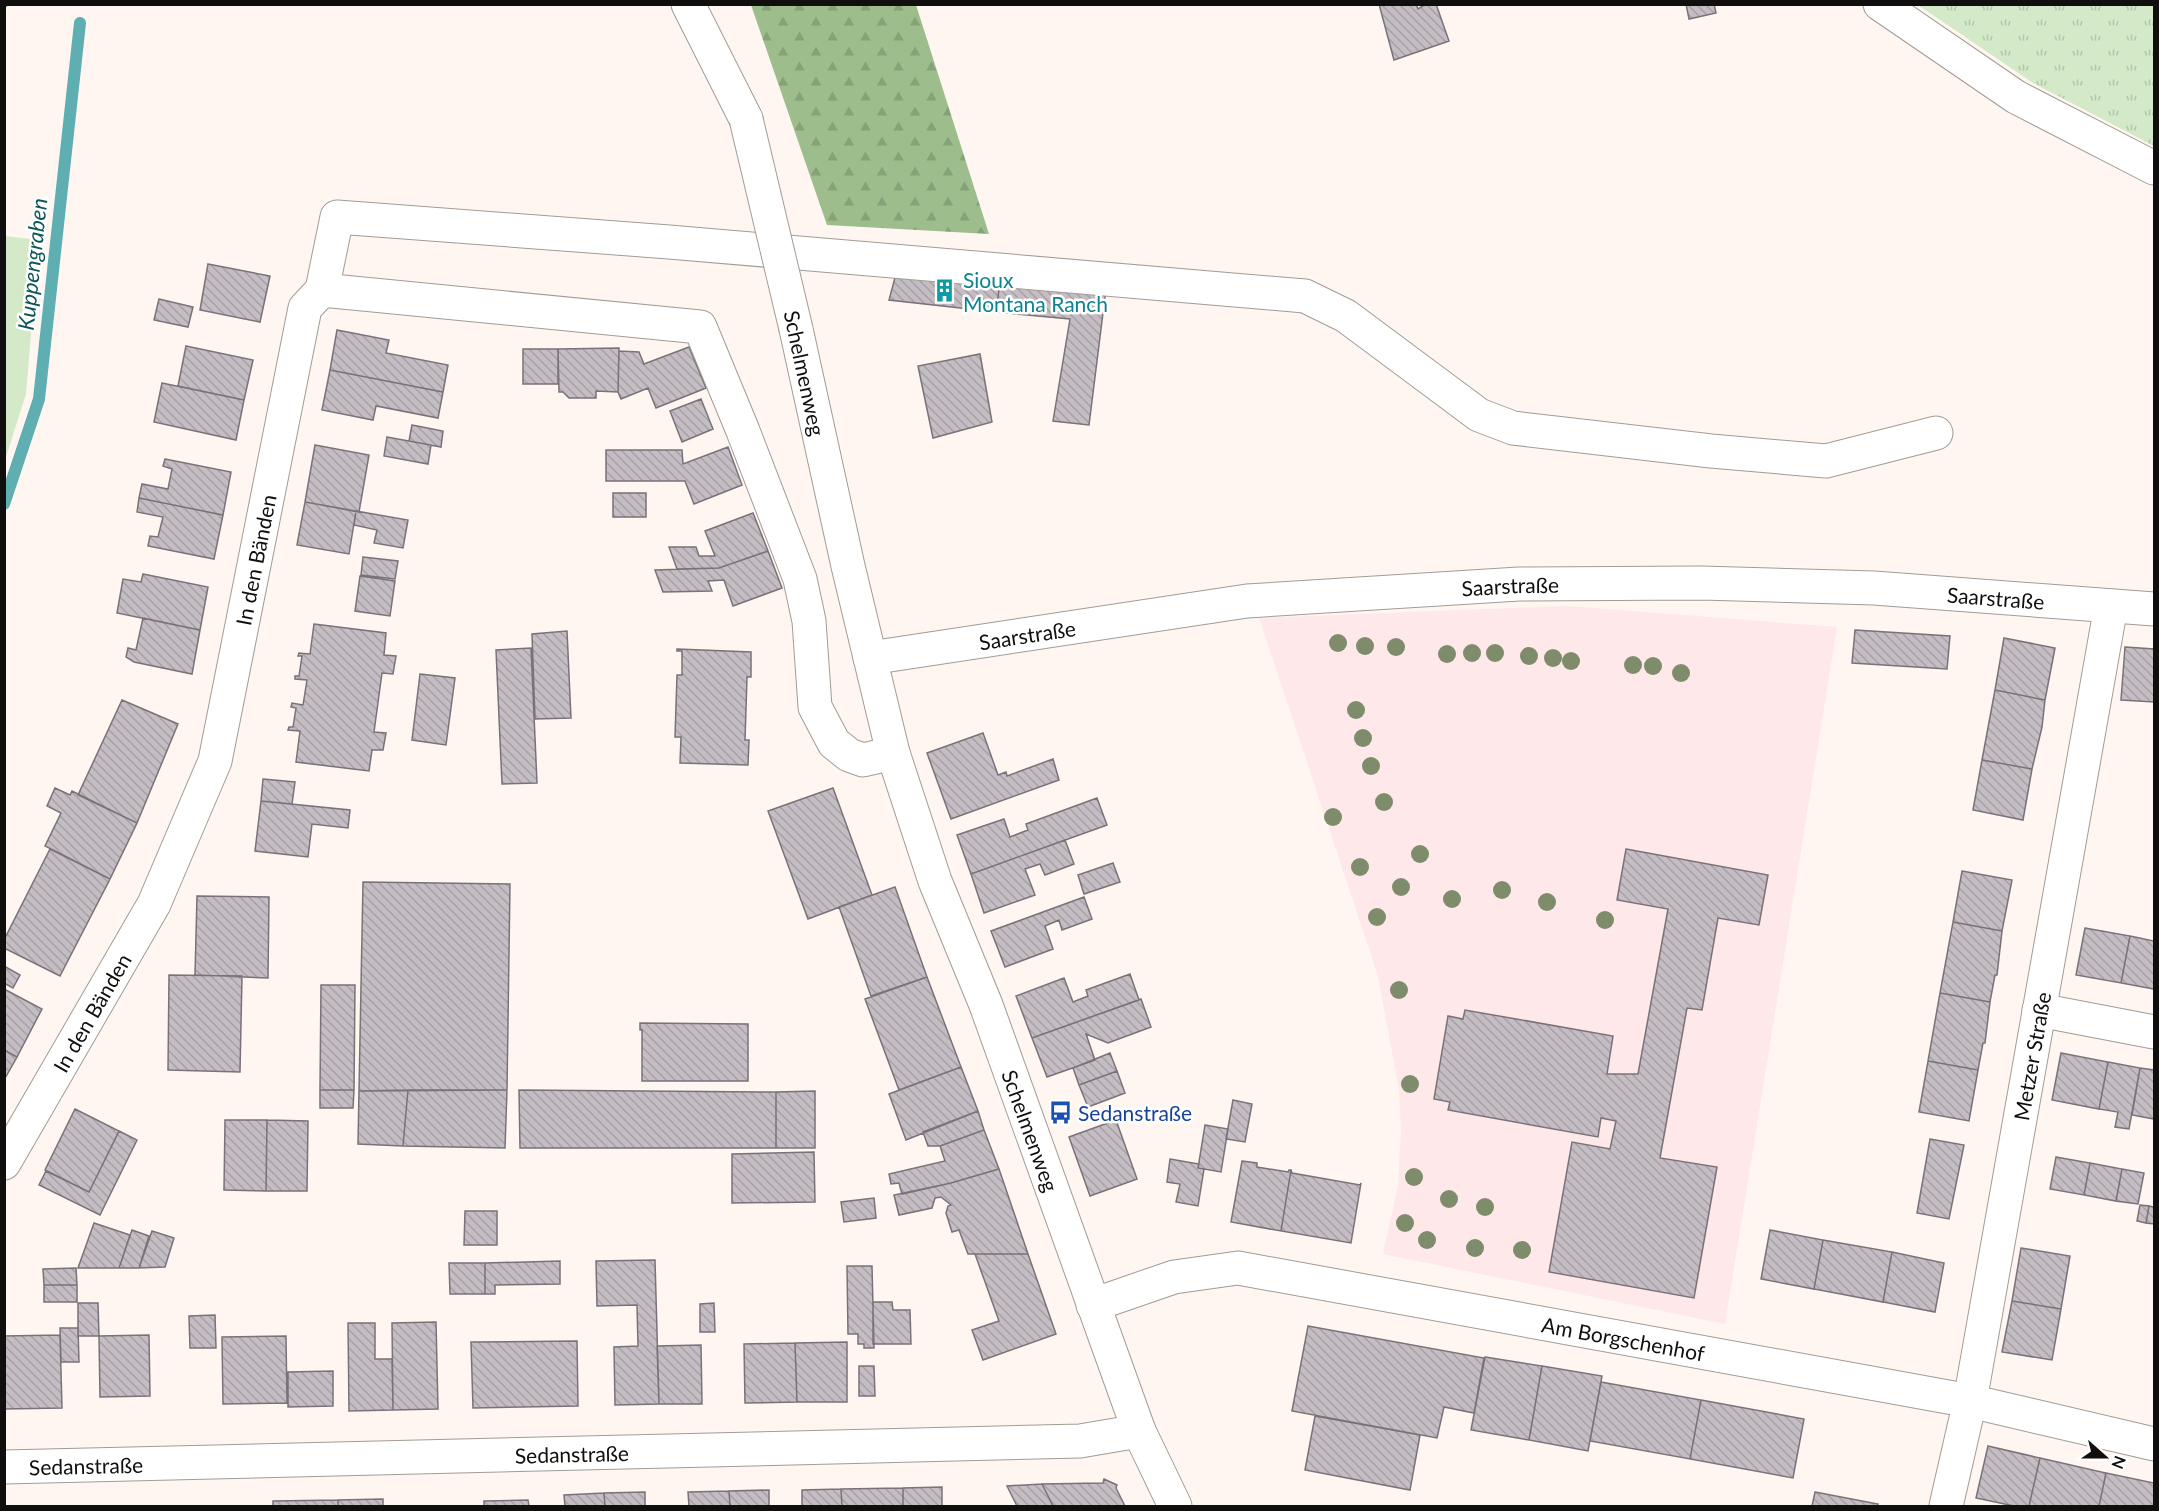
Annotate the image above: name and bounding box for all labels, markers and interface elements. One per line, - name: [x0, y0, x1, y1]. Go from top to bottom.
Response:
- water label: Kuppengraben: [12, 197, 52, 331]
- place label: Sioux Montana Ranch: [963, 267, 1108, 316]
- building icon: Sioux Montana Ranch: [932, 278, 958, 304]
- street label: Schelmenweg: [780, 308, 830, 438]
- street label: In den Bänden: [230, 492, 280, 627]
- street label: Saarstraße: [1461, 571, 1559, 600]
- street label: Saarstraße: [1946, 581, 2045, 613]
- street label: Saarstraße: [977, 615, 1077, 654]
- street label: In den Bänden: [47, 949, 135, 1076]
- street label: Metzer Straße: [2007, 990, 2055, 1122]
- street label: Schelmenweg: [998, 1066, 1064, 1195]
- bus stop icon: Sedanstraße: [1047, 1099, 1073, 1125]
- place label: Sedanstraße: [1078, 1100, 1192, 1125]
- street label: Am Borgschenhof: [1540, 1311, 1707, 1365]
- north arrow: [2075, 1427, 2135, 1487]
- street label: Sedanstraße: [514, 1439, 629, 1467]
- street label: Sedanstraße: [29, 1451, 143, 1479]
- text: N: [2108, 1453, 2131, 1472]

